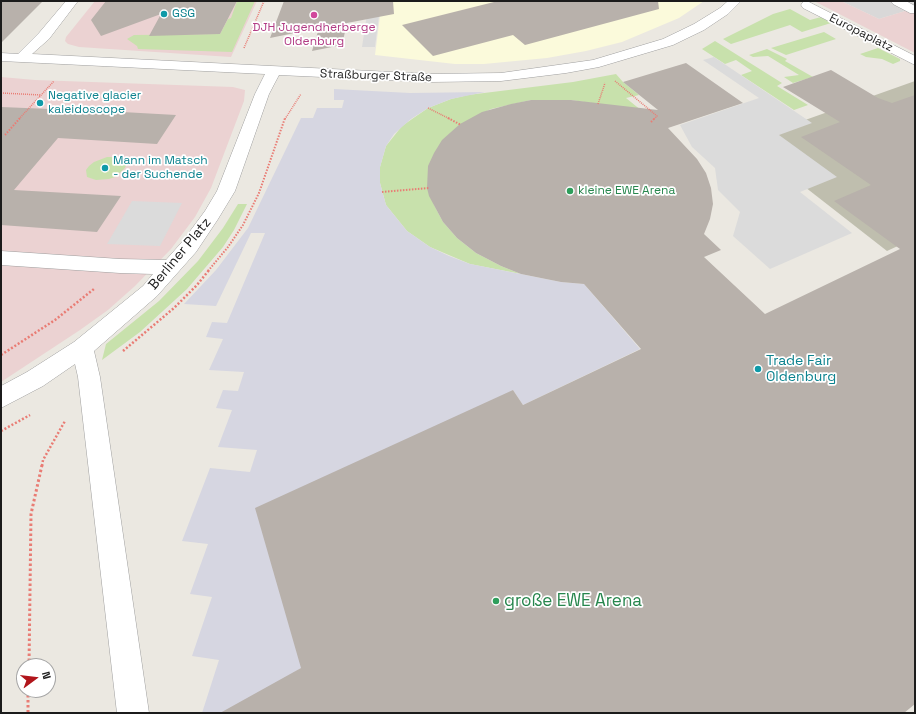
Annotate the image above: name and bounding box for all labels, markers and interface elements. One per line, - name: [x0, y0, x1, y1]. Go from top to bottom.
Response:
- place label: GSG: [172, 7, 195, 21]
- marker: GSG: [159, 9, 169, 19]
- marker: DJH Jugendherberge Oldenburg: [309, 10, 319, 20]
- street label: Europaplatz: [827, 11, 895, 55]
- place label: DJH Jugendherberge Oldenburg: [252, 21, 376, 49]
- street label: Straßburger Straße: [320, 67, 432, 85]
- place label: Negative glacier kaleidoscope: [48, 89, 141, 117]
- marker: Negative glacier kaleidoscope: [35, 98, 45, 108]
- place label: Mann im Matsch - der Suchende: [113, 154, 208, 182]
- marker: Mann im Matsch - der Suchende: [100, 163, 110, 173]
- place label: kleine EWE Arena: [578, 184, 675, 198]
- marker: kleine EWE Arena: [565, 186, 575, 196]
- street label: Berliner Platz: [145, 215, 215, 293]
- place label: Trade Fair Oldenburg: [766, 353, 836, 386]
- marker: Trade Fair Oldenburg: [753, 364, 763, 374]
- place label: große EWE Arena: [504, 591, 642, 611]
- marker: große EWE Arena: [491, 596, 501, 606]
- north arrow: [16, 658, 56, 698]
- text: N: [39, 670, 54, 681]

